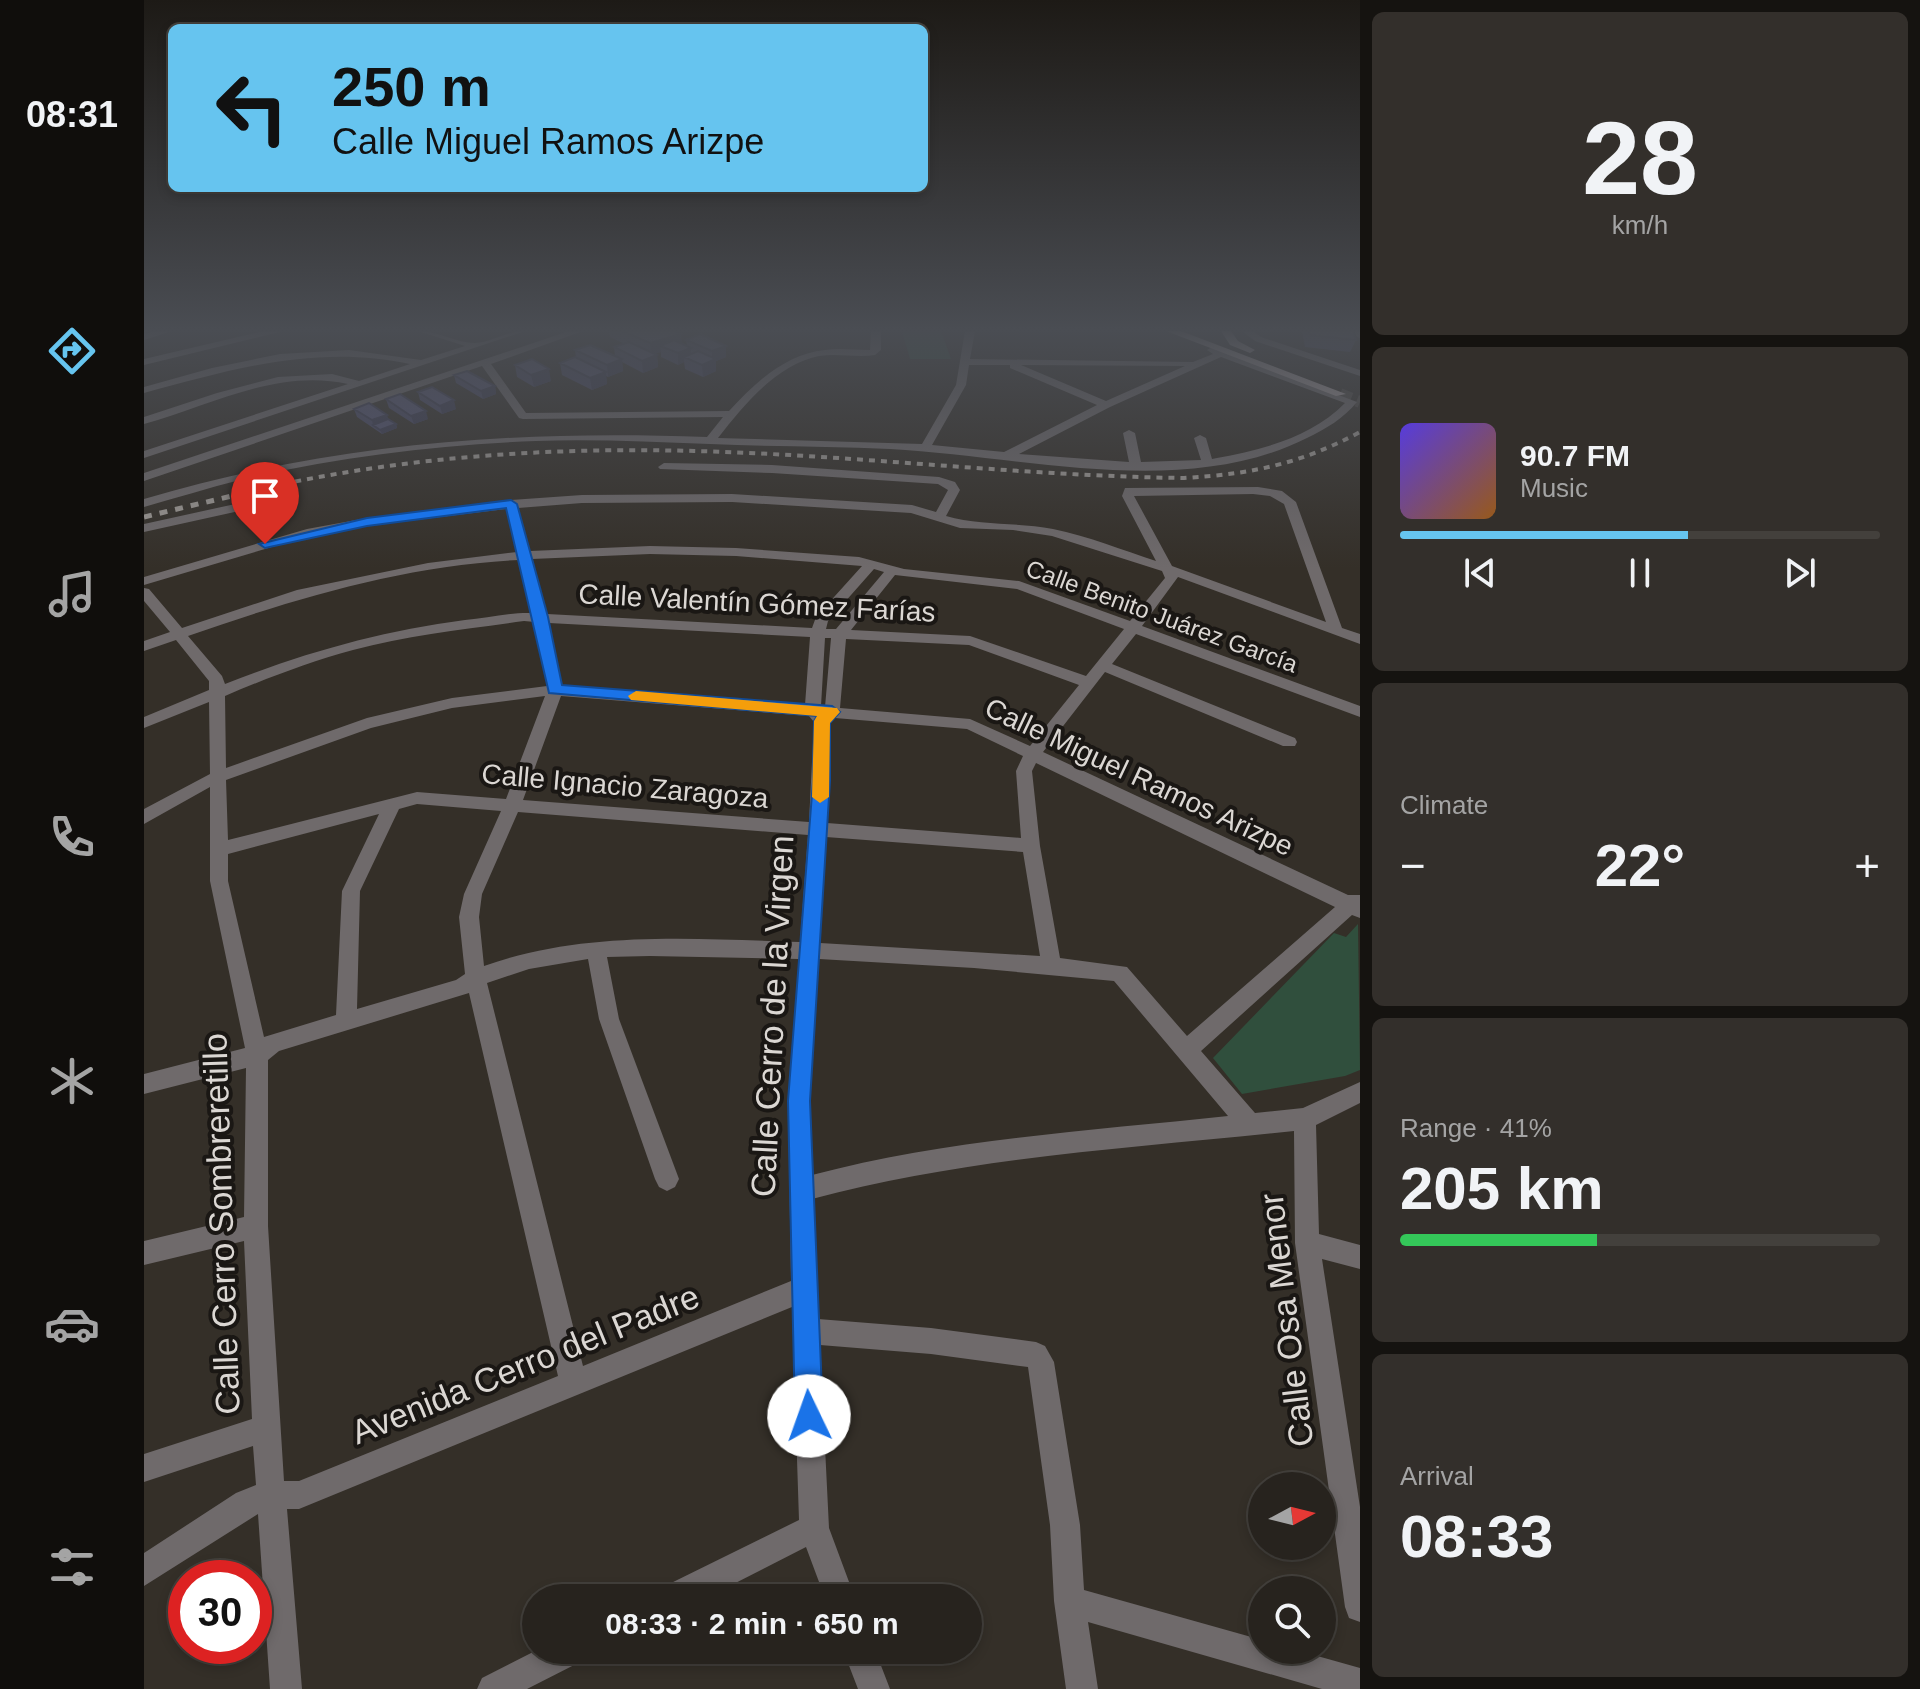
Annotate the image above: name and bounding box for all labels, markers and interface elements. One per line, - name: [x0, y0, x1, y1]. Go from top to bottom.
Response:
- text: 250 m: [332, 55, 491, 118]
- icon: left: [200, 56, 304, 160]
- text: 08:31: [26, 94, 118, 135]
- text: 28: [1582, 100, 1698, 216]
- text: Calle Miguel Ramos Arizpe: [332, 121, 764, 162]
- text: km/h: [1612, 210, 1668, 240]
- icon: directions: [44, 323, 100, 379]
- text: 90.7 FM: [1520, 439, 1630, 472]
- pin: [231, 462, 299, 544]
- text: Music: [1520, 473, 1588, 503]
- icon: arrive: [243, 474, 287, 518]
- icon: previous: [1458, 551, 1502, 595]
- icon: pause: [1618, 551, 1662, 595]
- icon: next: [1778, 551, 1822, 595]
- street label: Calle Benito Juárez García: [1023, 554, 1302, 678]
- icon: music: [44, 566, 100, 622]
- street label: Calle Valentín Gómez Farías: [578, 578, 936, 628]
- street label: Calle Miguel Ramos Arizpe: [980, 692, 1298, 862]
- street label: Calle Ignacio Zaragoza: [480, 758, 770, 814]
- text: Climate: [1400, 790, 1488, 820]
- icon: phone: [44, 809, 100, 865]
- text: 22°: [1595, 832, 1685, 899]
- street label: Calle Cerro de la Virgen: [744, 834, 800, 1198]
- text: −: [1400, 841, 1426, 890]
- text: +: [1854, 841, 1880, 890]
- street label: Calle Cerro Sombreretillo: [195, 1033, 247, 1415]
- icon: climate: [44, 1053, 100, 1109]
- text: Range · 41%: [1400, 1113, 1552, 1143]
- text: 205 km: [1400, 1155, 1604, 1222]
- street label: Calle Osa Menor: [1252, 1191, 1320, 1449]
- street label: Avenida Cerro del Padre: [346, 1277, 704, 1451]
- icon: car: [44, 1296, 100, 1352]
- position arrow: [767, 1374, 851, 1458]
- text: Arrival: [1400, 1461, 1474, 1491]
- north arrow: [1248, 1472, 1336, 1560]
- map controls: [1248, 1472, 1336, 1664]
- text: 08:33: [1400, 1503, 1553, 1570]
- icon: filters: [44, 1539, 100, 1595]
- speed limit sign: 30: [168, 1560, 272, 1664]
- button: search: [1248, 1576, 1336, 1664]
- text: 08:33 · 2 min · 650 m: [605, 1607, 899, 1640]

